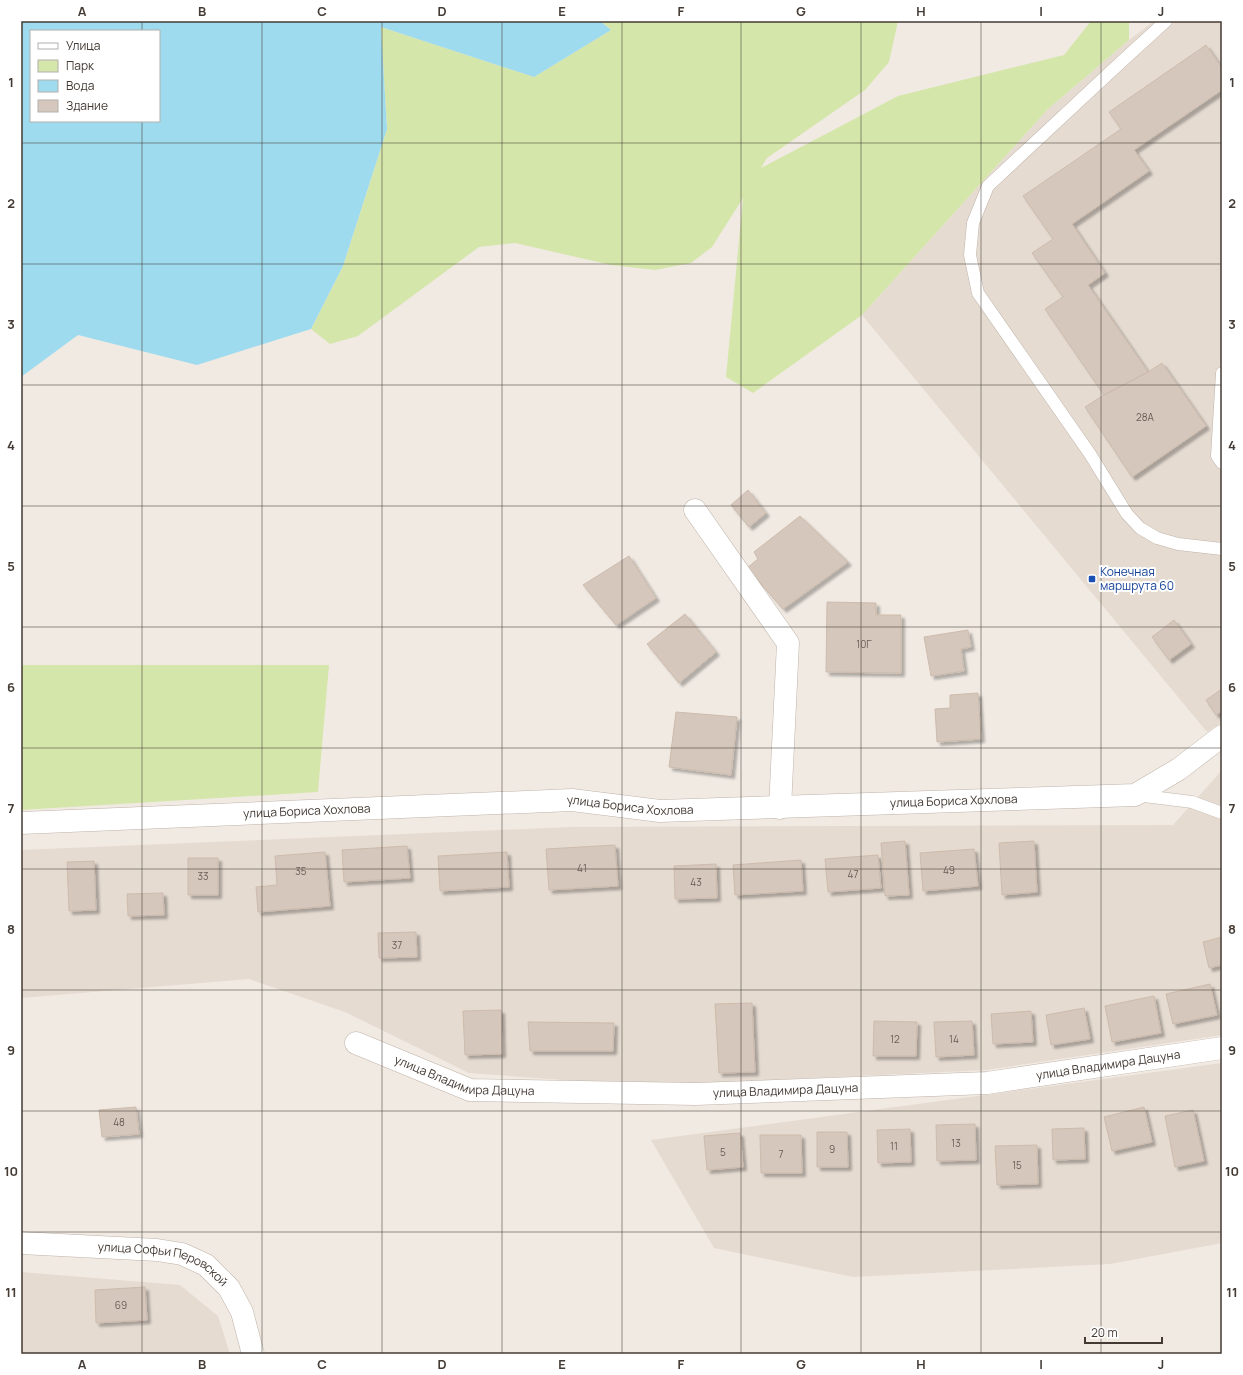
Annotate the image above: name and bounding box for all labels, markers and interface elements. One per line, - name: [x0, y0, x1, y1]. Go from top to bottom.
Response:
- text: A: [78, 2, 87, 20]
- text: B: [198, 2, 206, 20]
- text: C: [317, 2, 327, 20]
- text: D: [437, 2, 447, 20]
- text: E: [558, 2, 566, 20]
- text: F: [678, 2, 685, 20]
- text: G: [796, 2, 806, 20]
- text: H: [916, 2, 926, 20]
- text: I: [1039, 2, 1043, 20]
- text: J: [1158, 2, 1164, 20]
- legend: [30, 30, 160, 122]
- text: Улица: [66, 37, 100, 54]
- text: Парк: [66, 57, 95, 74]
- text: 1: [8, 73, 14, 91]
- text: 1: [1229, 73, 1235, 91]
- text: Вода: [66, 77, 94, 94]
- text: Здание: [66, 97, 108, 114]
- text: 2: [7, 194, 15, 212]
- text: 2: [1228, 194, 1236, 212]
- text: 3: [7, 315, 15, 333]
- text: 3: [1228, 315, 1236, 333]
- house number: 28А: [1136, 410, 1155, 424]
- text: 4: [7, 436, 15, 454]
- text: 4: [1228, 436, 1236, 454]
- text: 5: [7, 557, 15, 575]
- text: 5: [1228, 557, 1236, 575]
- place label: Конечная маршрута 60: [1100, 563, 1174, 594]
- marker: Конечная маршрута 60: [1087, 574, 1097, 584]
- house number: 10Г: [856, 637, 872, 651]
- text: 6: [7, 678, 15, 696]
- text: 6: [1228, 678, 1236, 696]
- street label: улица Бориса Хохлова: [890, 790, 1018, 811]
- street label: улица Бориса Хохлова: [566, 791, 694, 819]
- text: 7: [8, 799, 15, 817]
- street label: улица Бориса Хохлова: [243, 799, 371, 822]
- text: 7: [1229, 799, 1236, 817]
- house number: 41: [577, 861, 587, 875]
- house number: 49: [943, 863, 955, 877]
- house number: 35: [295, 864, 307, 878]
- house number: 47: [848, 867, 858, 881]
- house number: 33: [197, 869, 209, 883]
- house number: 43: [690, 875, 702, 889]
- text: 8: [7, 920, 15, 938]
- text: 8: [1228, 920, 1236, 938]
- house number: 37: [392, 938, 402, 952]
- house number: 12: [890, 1032, 900, 1046]
- house number: 14: [949, 1032, 959, 1046]
- text: 9: [7, 1041, 15, 1059]
- text: 9: [1228, 1041, 1236, 1059]
- street label: улица Владимира Дацуна: [1035, 1045, 1181, 1084]
- street label: улица Владимира Дацуна: [392, 1051, 535, 1099]
- street label: улица Владимира Дацуна: [712, 1079, 859, 1101]
- house number: 48: [113, 1115, 125, 1129]
- house number: 13: [951, 1136, 961, 1150]
- house number: 11: [890, 1139, 898, 1153]
- house number: 9: [829, 1142, 835, 1156]
- house number: 5: [720, 1145, 726, 1159]
- house number: 7: [778, 1147, 784, 1161]
- house number: 15: [1012, 1158, 1022, 1172]
- text: 10: [4, 1162, 18, 1180]
- text: 10: [1225, 1162, 1239, 1180]
- street label: улица Софьи Перовской: [97, 1238, 232, 1290]
- text: 11: [5, 1283, 17, 1301]
- text: 11: [1226, 1283, 1238, 1301]
- house number: 69: [115, 1298, 127, 1312]
- scale bar: [1085, 1319, 1162, 1345]
- text: 20 m: [1091, 1324, 1118, 1341]
- text: A: [78, 1355, 87, 1373]
- text: B: [198, 1355, 206, 1373]
- text: C: [317, 1355, 327, 1373]
- text: D: [437, 1355, 447, 1373]
- text: E: [558, 1355, 566, 1373]
- text: F: [678, 1355, 685, 1373]
- text: G: [796, 1355, 806, 1373]
- text: H: [916, 1355, 926, 1373]
- text: I: [1039, 1355, 1043, 1373]
- text: J: [1158, 1355, 1164, 1373]

